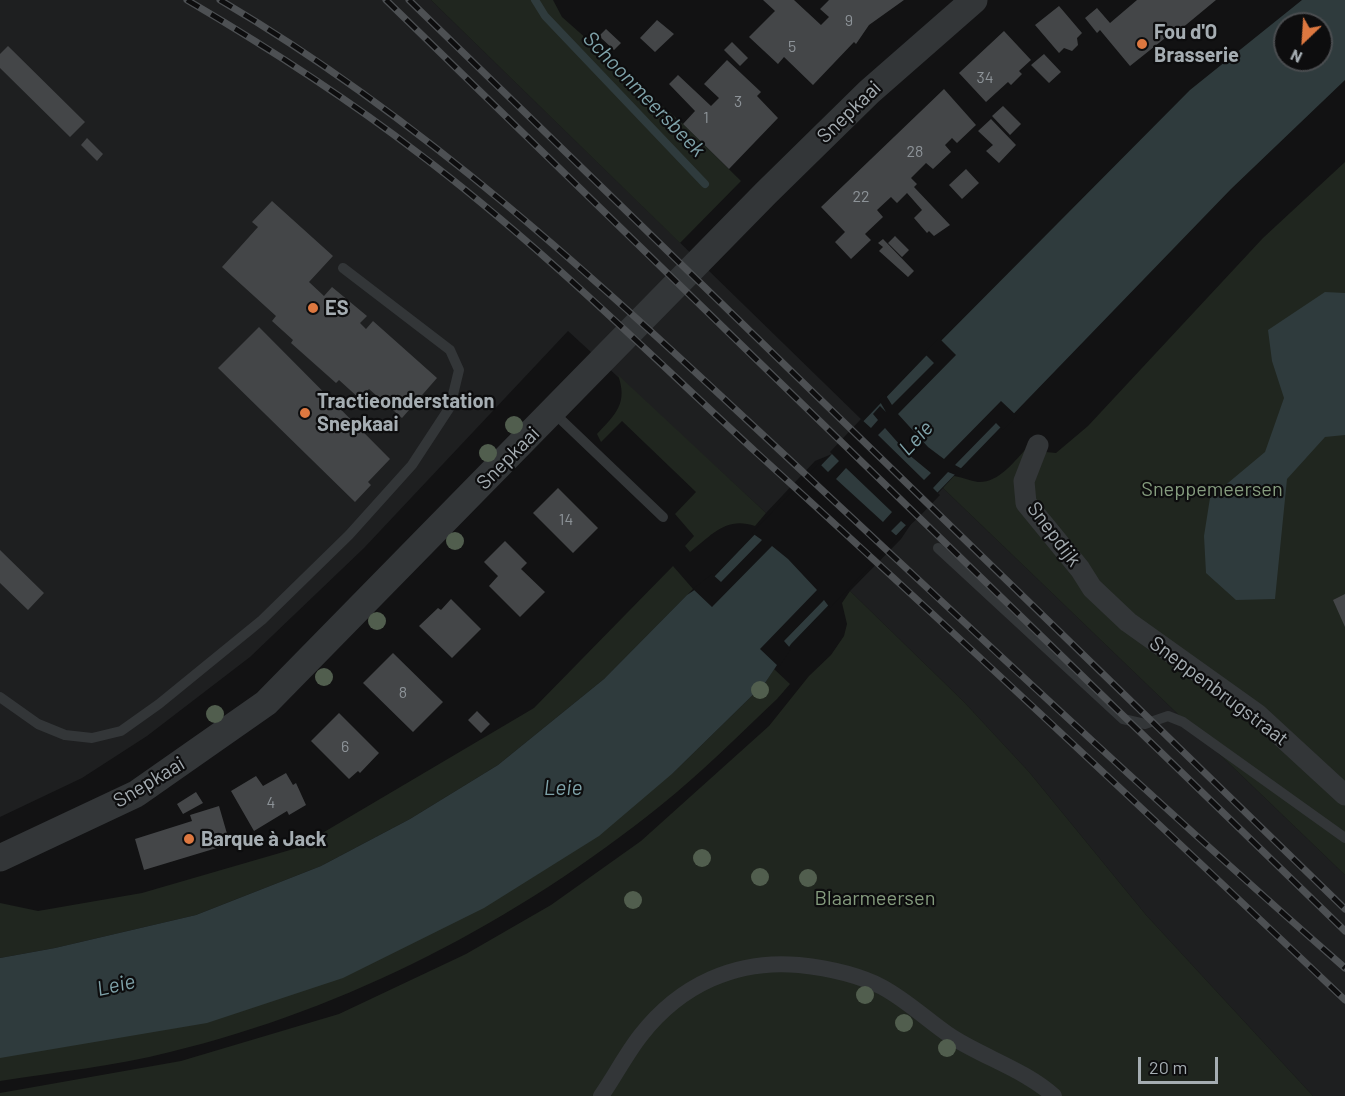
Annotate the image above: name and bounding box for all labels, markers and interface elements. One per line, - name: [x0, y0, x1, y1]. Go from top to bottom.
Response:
- house number: 9: [845, 11, 853, 31]
- north arrow: [1273, 12, 1333, 72]
- place label: Fou d'O Brasserie: [1154, 20, 1239, 67]
- water label: Schoonmeersbeek: [578, 26, 710, 162]
- house number: 5: [788, 37, 796, 57]
- marker: Fou d'O Brasserie: [1135, 37, 1149, 51]
- text: N: [1287, 46, 1305, 68]
- house number: 34: [976, 68, 994, 88]
- street label: Snepkaai: [812, 76, 886, 148]
- house number: 3: [734, 92, 742, 112]
- house number: 1: [703, 108, 709, 128]
- house number: 28: [907, 142, 923, 162]
- house number: 22: [852, 187, 870, 207]
- place label: ES: [325, 296, 349, 320]
- marker: ES: [306, 301, 320, 315]
- place label: Tractieonderstation Snepkaai: [317, 389, 495, 436]
- marker: Tractieonderstation Snepkaai: [298, 406, 312, 420]
- water label: Leie: [894, 415, 938, 461]
- street label: Snepkaai: [471, 421, 545, 495]
- park label: Sneppemeersen: [1141, 477, 1283, 501]
- street label: Snepdijk: [1022, 497, 1086, 571]
- house number: 14: [559, 510, 573, 530]
- street label: Sneppenbrugstraat: [1145, 631, 1293, 751]
- house number: 8: [399, 683, 407, 703]
- house number: 6: [341, 737, 349, 757]
- street label: Snepkaai: [109, 751, 189, 813]
- water label: Leie: [544, 775, 582, 801]
- house number: 4: [267, 793, 275, 813]
- place label: Barque à Jack: [201, 827, 326, 851]
- marker: Barque à Jack: [182, 832, 196, 846]
- park label: Blaarmeersen: [815, 886, 935, 910]
- water label: Leie: [94, 968, 138, 1002]
- scale bar: [1141, 1045, 1220, 1083]
- text: 20 m: [1149, 1056, 1187, 1078]

